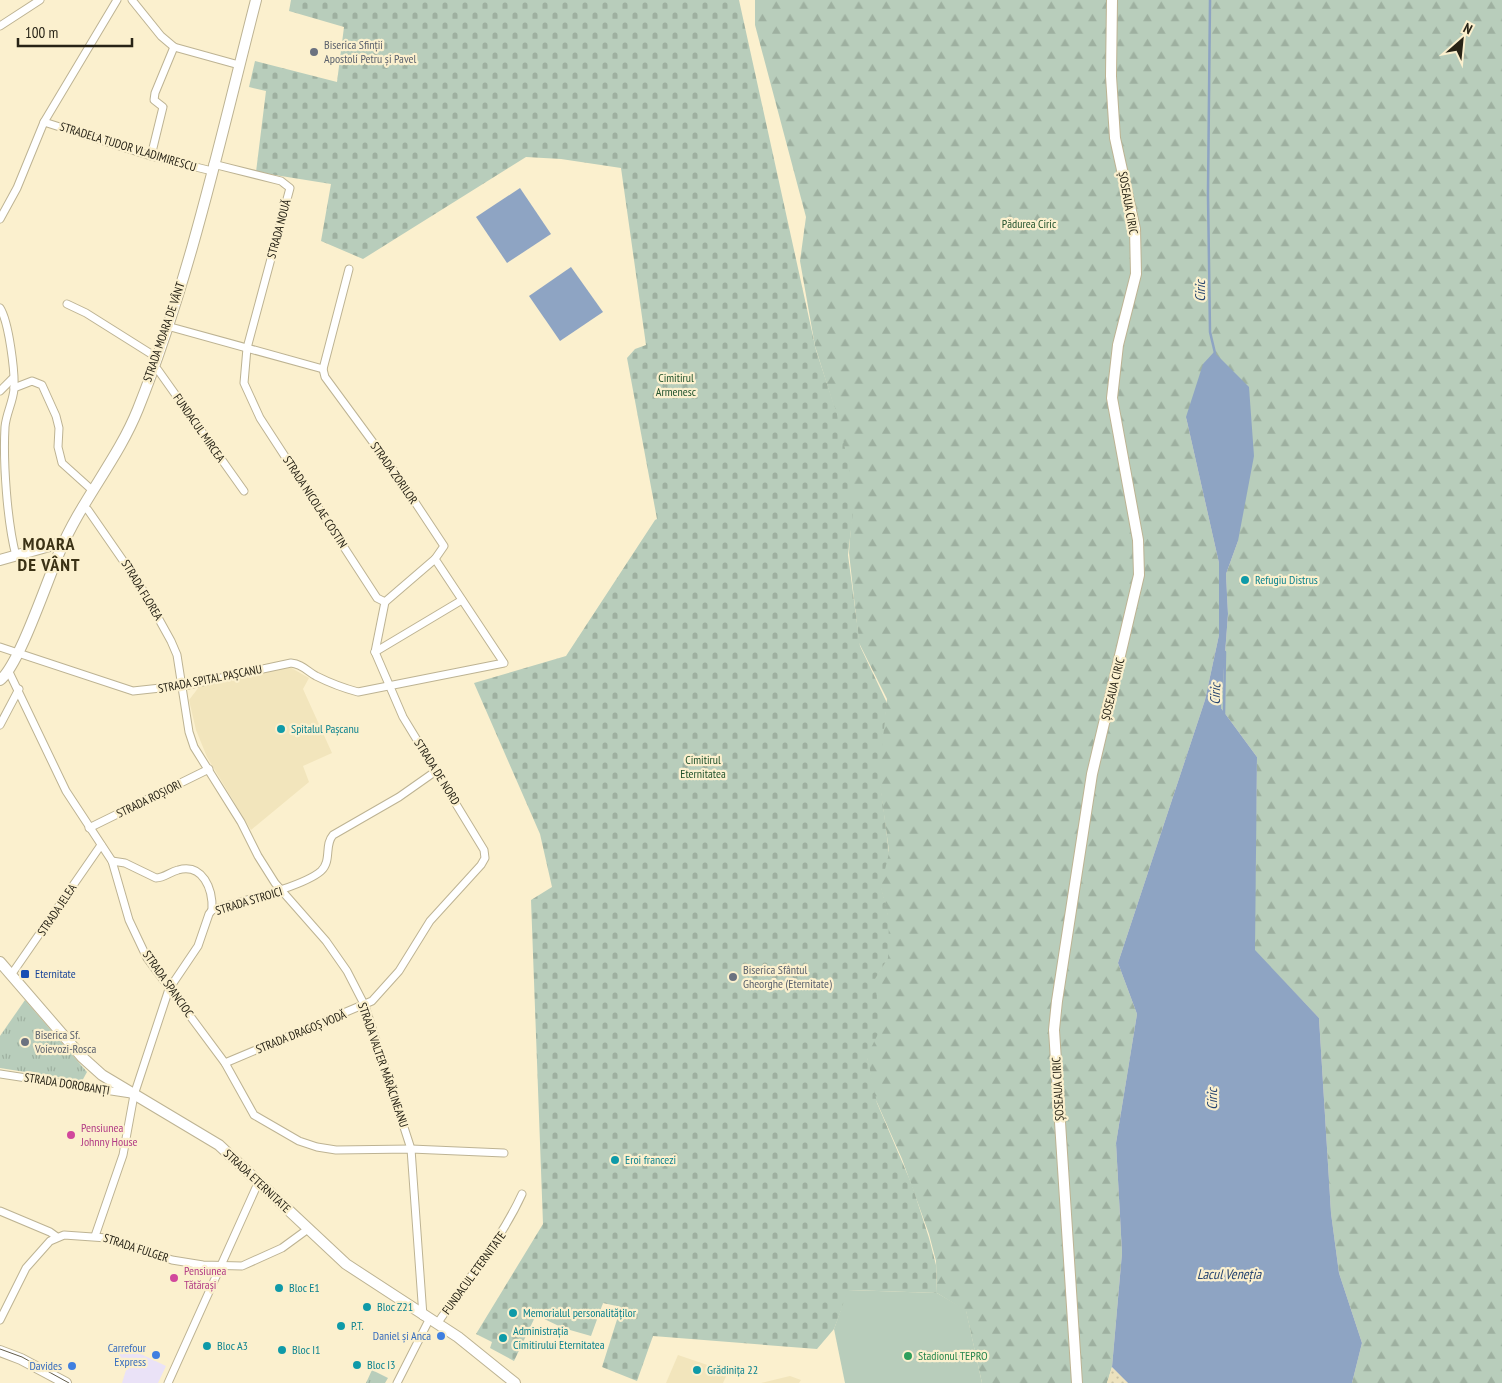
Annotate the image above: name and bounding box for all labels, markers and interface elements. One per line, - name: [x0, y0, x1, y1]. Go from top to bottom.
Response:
- scale bar: [18, 15, 131, 47]
- north arrow: [1437, 15, 1487, 65]
- text: N: [1460, 19, 1475, 38]
- text: 100 m: [25, 23, 58, 42]
- place label: Biserica Sfinții Apostoli Petru și Pavel: [324, 37, 417, 66]
- marker: Biserica Sfinții Apostoli Petru și Pavel: [308, 46, 320, 58]
- street label: STRADELA TUDOR VLADIMIRESCU: [58, 119, 198, 174]
- street label: ȘOSEAUA CIRIC: [1116, 170, 1142, 236]
- street label: STRADA NOUĂ: [263, 197, 294, 260]
- park label: Pădurea Ciric: [1002, 216, 1057, 231]
- water label: Ciric: [1191, 278, 1209, 302]
- street label: STRADA MOARA DE VÂNT: [139, 279, 188, 384]
- park label: Cimitirul Armenesc: [656, 370, 697, 399]
- street label: FUNDACUL MIRCEA: [170, 391, 229, 465]
- street label: STRADA ZORILOR: [368, 439, 421, 507]
- street label: STRADA NICOLAE COSTIN: [280, 453, 351, 551]
- district label: MOARA DE VÂNT: [18, 532, 80, 576]
- street label: STRADA FLOREA: [118, 557, 167, 623]
- place label: Refugiu Distrus: [1255, 572, 1318, 587]
- marker: Refugiu Distrus: [1239, 574, 1251, 586]
- street label: ȘOSEAUA CIRIC: [1097, 655, 1128, 722]
- street label: STRADA SPITAL PAȘCANU: [157, 661, 263, 696]
- water label: Ciric: [1206, 681, 1224, 705]
- place label: Spitalul Pașcanu: [291, 721, 359, 736]
- marker: Spitalul Pașcanu: [275, 723, 287, 735]
- street label: STRADA DE NORD: [411, 736, 464, 807]
- park label: Cimitirul Eternitatea: [680, 752, 726, 781]
- street label: STRADA ROȘIORI: [114, 776, 184, 821]
- street label: STRADA JELEA: [34, 881, 80, 939]
- street label: STRADA STROICI: [214, 883, 284, 918]
- street label: STRADA SPANCIOC: [140, 947, 197, 1020]
- place label: Biserica Sfântul Gheorghe (Eternitate): [743, 962, 832, 991]
- place label: Eternitate: [35, 966, 76, 981]
- marker: Eternitate: [19, 968, 31, 980]
- marker: Biserica Sfântul Gheorghe (Eternitate): [727, 971, 739, 983]
- street label: STRADA VALTER MĂRĂCINEANU: [355, 1000, 412, 1129]
- street label: STRADA DRAGOȘ VODĂ: [253, 1006, 349, 1057]
- place label: Biserica Sf. Voievozi-Rosca: [34, 1027, 96, 1056]
- marker: Biserica Sf. Voievozi-Rosca: [19, 1036, 31, 1048]
- street label: ȘOSEAUA CIRIC: [1048, 1056, 1067, 1121]
- street label: STRADA DOROBANȚI: [23, 1069, 111, 1098]
- water label: Ciric: [1203, 1086, 1221, 1110]
- place label: Pensiunea Johnny House: [80, 1120, 137, 1149]
- marker: Pensiunea Johnny House: [65, 1129, 77, 1141]
- street label: STRADA ETERNITATE: [221, 1146, 294, 1216]
- place label: Eroi francezi: [625, 1152, 676, 1167]
- marker: Eroi francezi: [609, 1154, 621, 1166]
- street label: FUNDACUL ETERNITATE: [438, 1228, 509, 1317]
- street label: STRADA FULGER: [102, 1230, 171, 1265]
- place label: Pensiunea Tătărași: [184, 1263, 226, 1292]
- water label: Lacul Veneția: [1197, 1265, 1262, 1283]
- marker: Pensiunea Tătărași: [168, 1272, 180, 1284]
- place label: Bloc E1: [289, 1280, 320, 1295]
- marker: Bloc E1: [273, 1282, 285, 1294]
- place label: Bloc Z21: [377, 1299, 413, 1314]
- marker: Bloc Z21: [361, 1301, 373, 1313]
- place label: Memorialul personalităților: [523, 1305, 637, 1320]
- marker: Memorialul personalităților: [507, 1307, 519, 1319]
- place label: P.T.: [351, 1318, 364, 1333]
- marker: P.T.: [335, 1320, 347, 1332]
- place label: Administrația Cimitirului Eternitatea: [513, 1323, 605, 1352]
- place label: Daniel și Anca: [373, 1328, 431, 1343]
- marker: Daniel și Anca: [435, 1330, 447, 1342]
- marker: Administrația Cimitirului Eternitatea: [497, 1332, 509, 1344]
- place label: Bloc A3: [217, 1338, 248, 1353]
- place label: Carrefour Express: [108, 1340, 147, 1369]
- marker: Bloc A3: [201, 1340, 213, 1352]
- place label: Bloc I1: [292, 1342, 320, 1357]
- marker: Bloc I1: [276, 1344, 288, 1356]
- place label: Stadionul TEPRO: [918, 1348, 988, 1363]
- marker: Carrefour Express: [150, 1349, 162, 1361]
- marker: Stadionul TEPRO: [902, 1350, 914, 1362]
- place label: Bloc I3: [367, 1357, 395, 1372]
- place label: Davides: [29, 1358, 62, 1373]
- marker: Bloc I3: [351, 1359, 363, 1371]
- marker: Davides: [66, 1360, 78, 1372]
- place label: Grădinița 22: [707, 1362, 758, 1377]
- marker: Grădinița 22: [691, 1364, 703, 1376]

